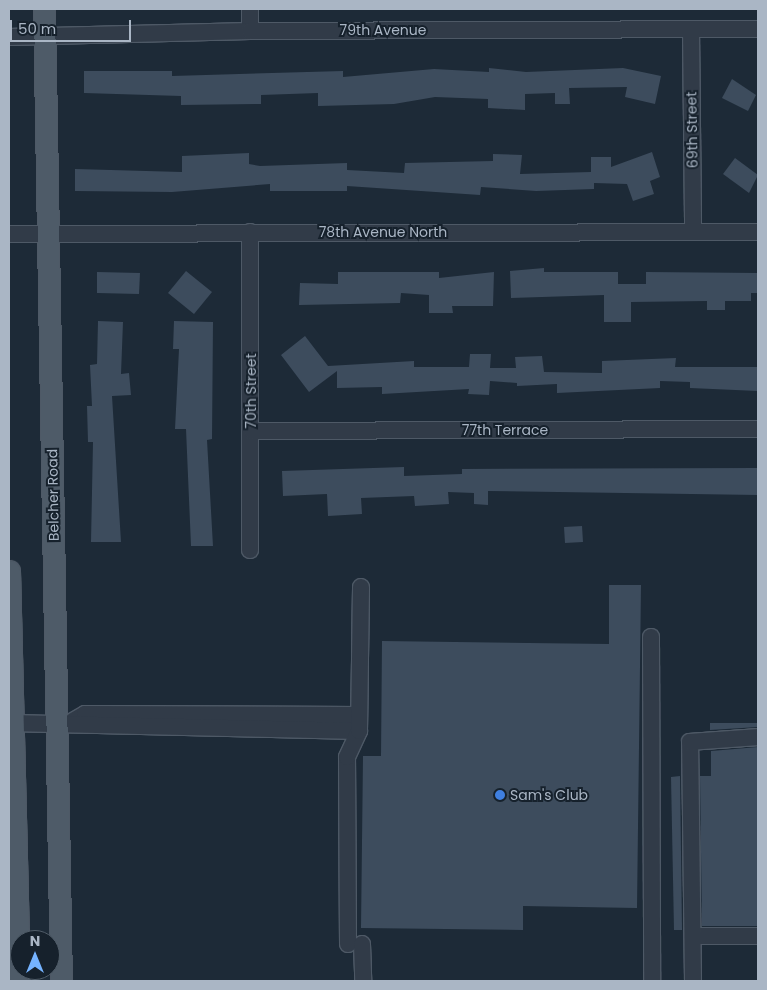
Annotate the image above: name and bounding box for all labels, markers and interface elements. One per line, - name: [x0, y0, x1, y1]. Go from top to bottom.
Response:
- scale bar: [12, 10, 134, 42]
- text: 50 m: [18, 18, 56, 39]
- street label: 79th Avenue: [340, 22, 426, 38]
- street label: 69th Street: [683, 92, 701, 168]
- street label: 78th Avenue North: [319, 224, 447, 240]
- street label: 70th Street: [243, 353, 259, 429]
- street label: 77th Terrace: [462, 422, 548, 438]
- street label: Belcher Road: [44, 449, 62, 541]
- place label: Sam's Club: [510, 787, 588, 803]
- marker: Sam's Club: [494, 789, 506, 801]
- north arrow: [10, 930, 60, 980]
- text: N: [30, 931, 40, 951]

